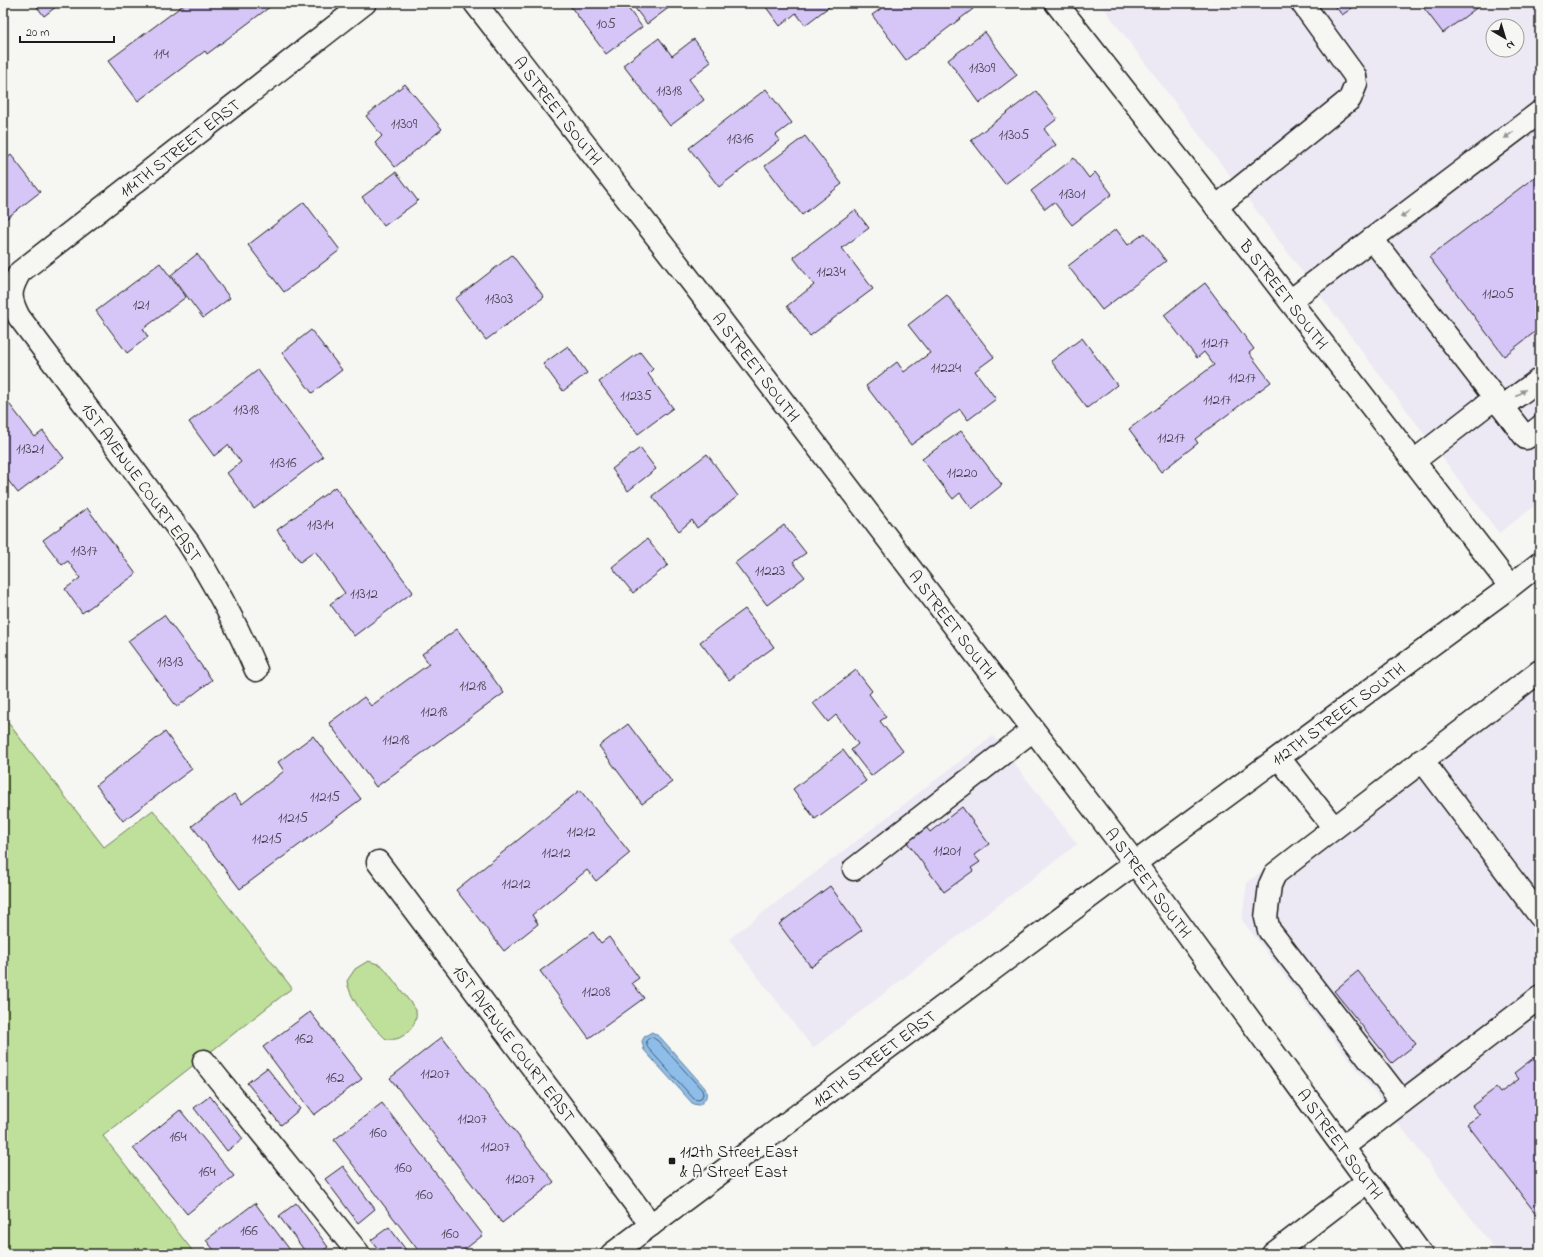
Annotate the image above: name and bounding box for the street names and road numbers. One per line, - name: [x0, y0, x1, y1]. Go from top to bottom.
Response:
- street label: A STREET SOUTH: [507, 52, 608, 171]
- street label: 114TH STREET EAST: [114, 93, 247, 204]
- street label: B STREET SOUTH: [1232, 234, 1334, 355]
- street label: A STREET SOUTH: [705, 308, 805, 428]
- street label: 1ST AVENUE COURT EAST: [74, 398, 207, 568]
- street label: A STREET SOUTH: [902, 565, 1002, 685]
- street label: 112TH STREET SOUTH: [1267, 657, 1411, 772]
- street label: A STREET SOUTH: [1098, 823, 1197, 944]
- street label: 1ST AVENUE COURT EAST: [446, 960, 581, 1129]
- street label: 112TH STREET EAST: [808, 1005, 942, 1114]
- street label: A STREET SOUTH: [1290, 1084, 1388, 1205]

